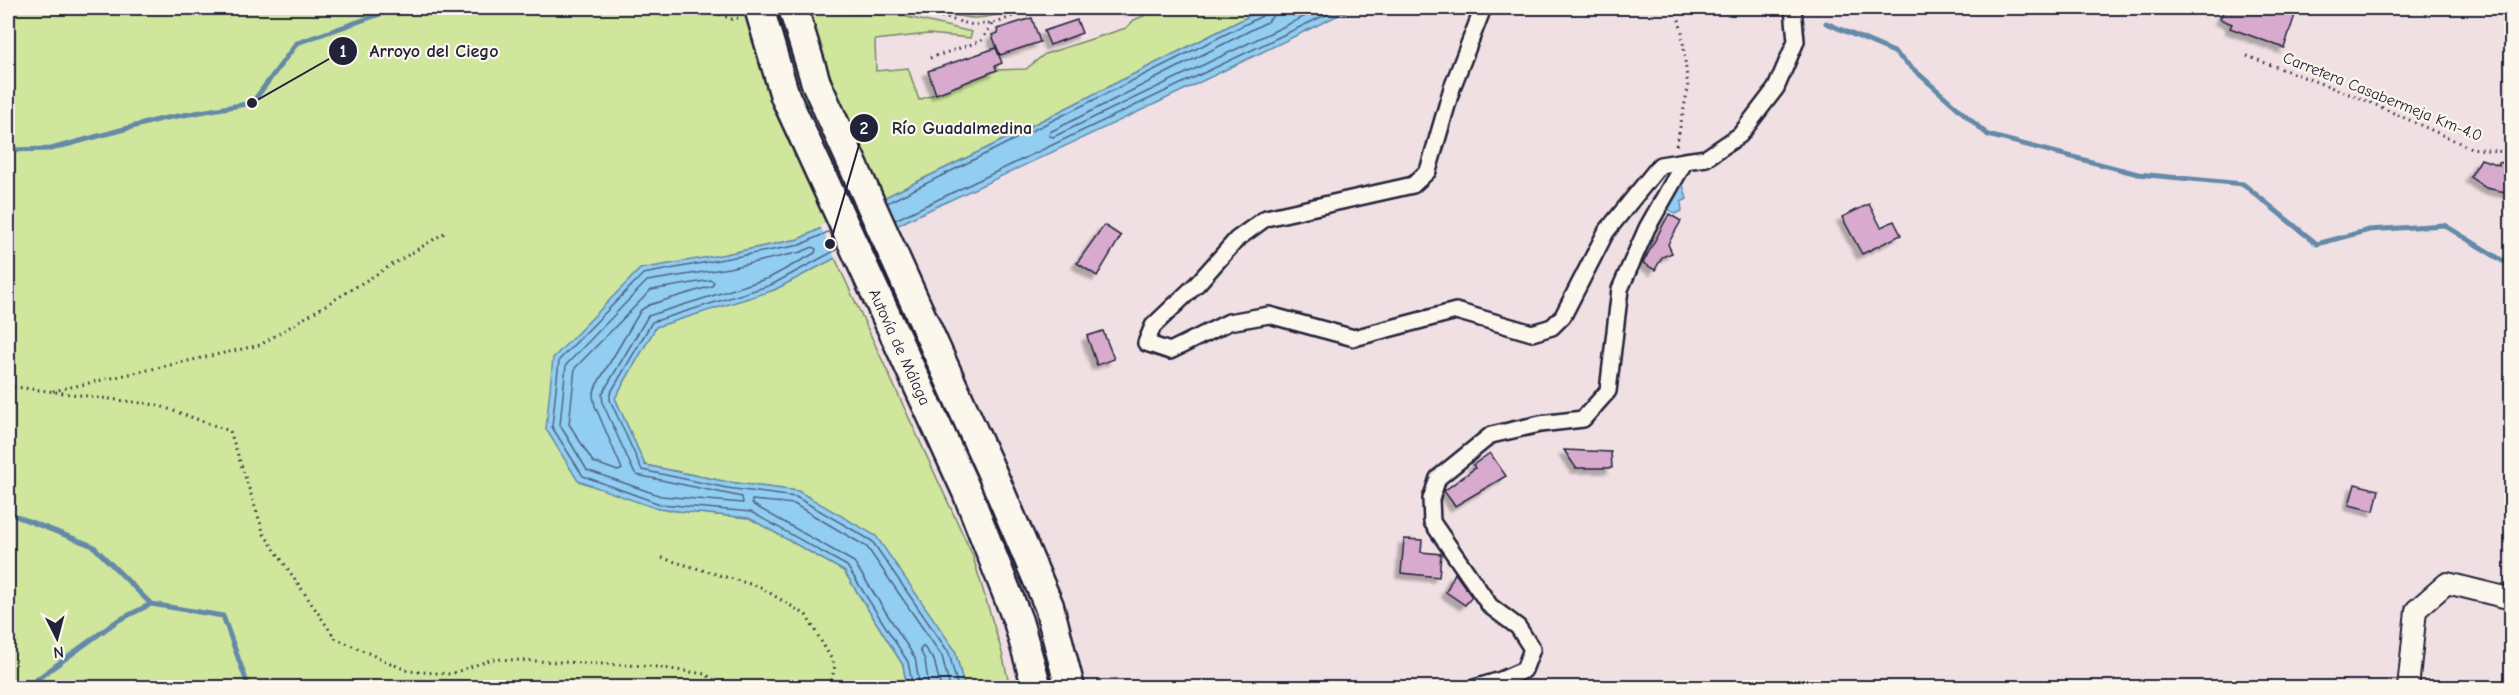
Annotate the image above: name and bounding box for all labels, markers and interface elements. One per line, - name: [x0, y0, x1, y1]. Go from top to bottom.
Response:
- callout: Arroyo del Ciego: [328, 33, 511, 69]
- text: 1: [339, 41, 347, 62]
- text: Arroyo del Ciego: [369, 41, 499, 62]
- street label: Carretera Casabermeja Km-4.0: [2280, 49, 2485, 145]
- callout: Río Guadalmedina: [849, 110, 1044, 146]
- text: 2: [860, 118, 869, 139]
- text: Río Guadalmedina: [892, 118, 1032, 139]
- street label: Autovía de Málaga: [865, 286, 934, 408]
- north arrow: [27, 608, 87, 668]
- text: N: [52, 642, 65, 661]

